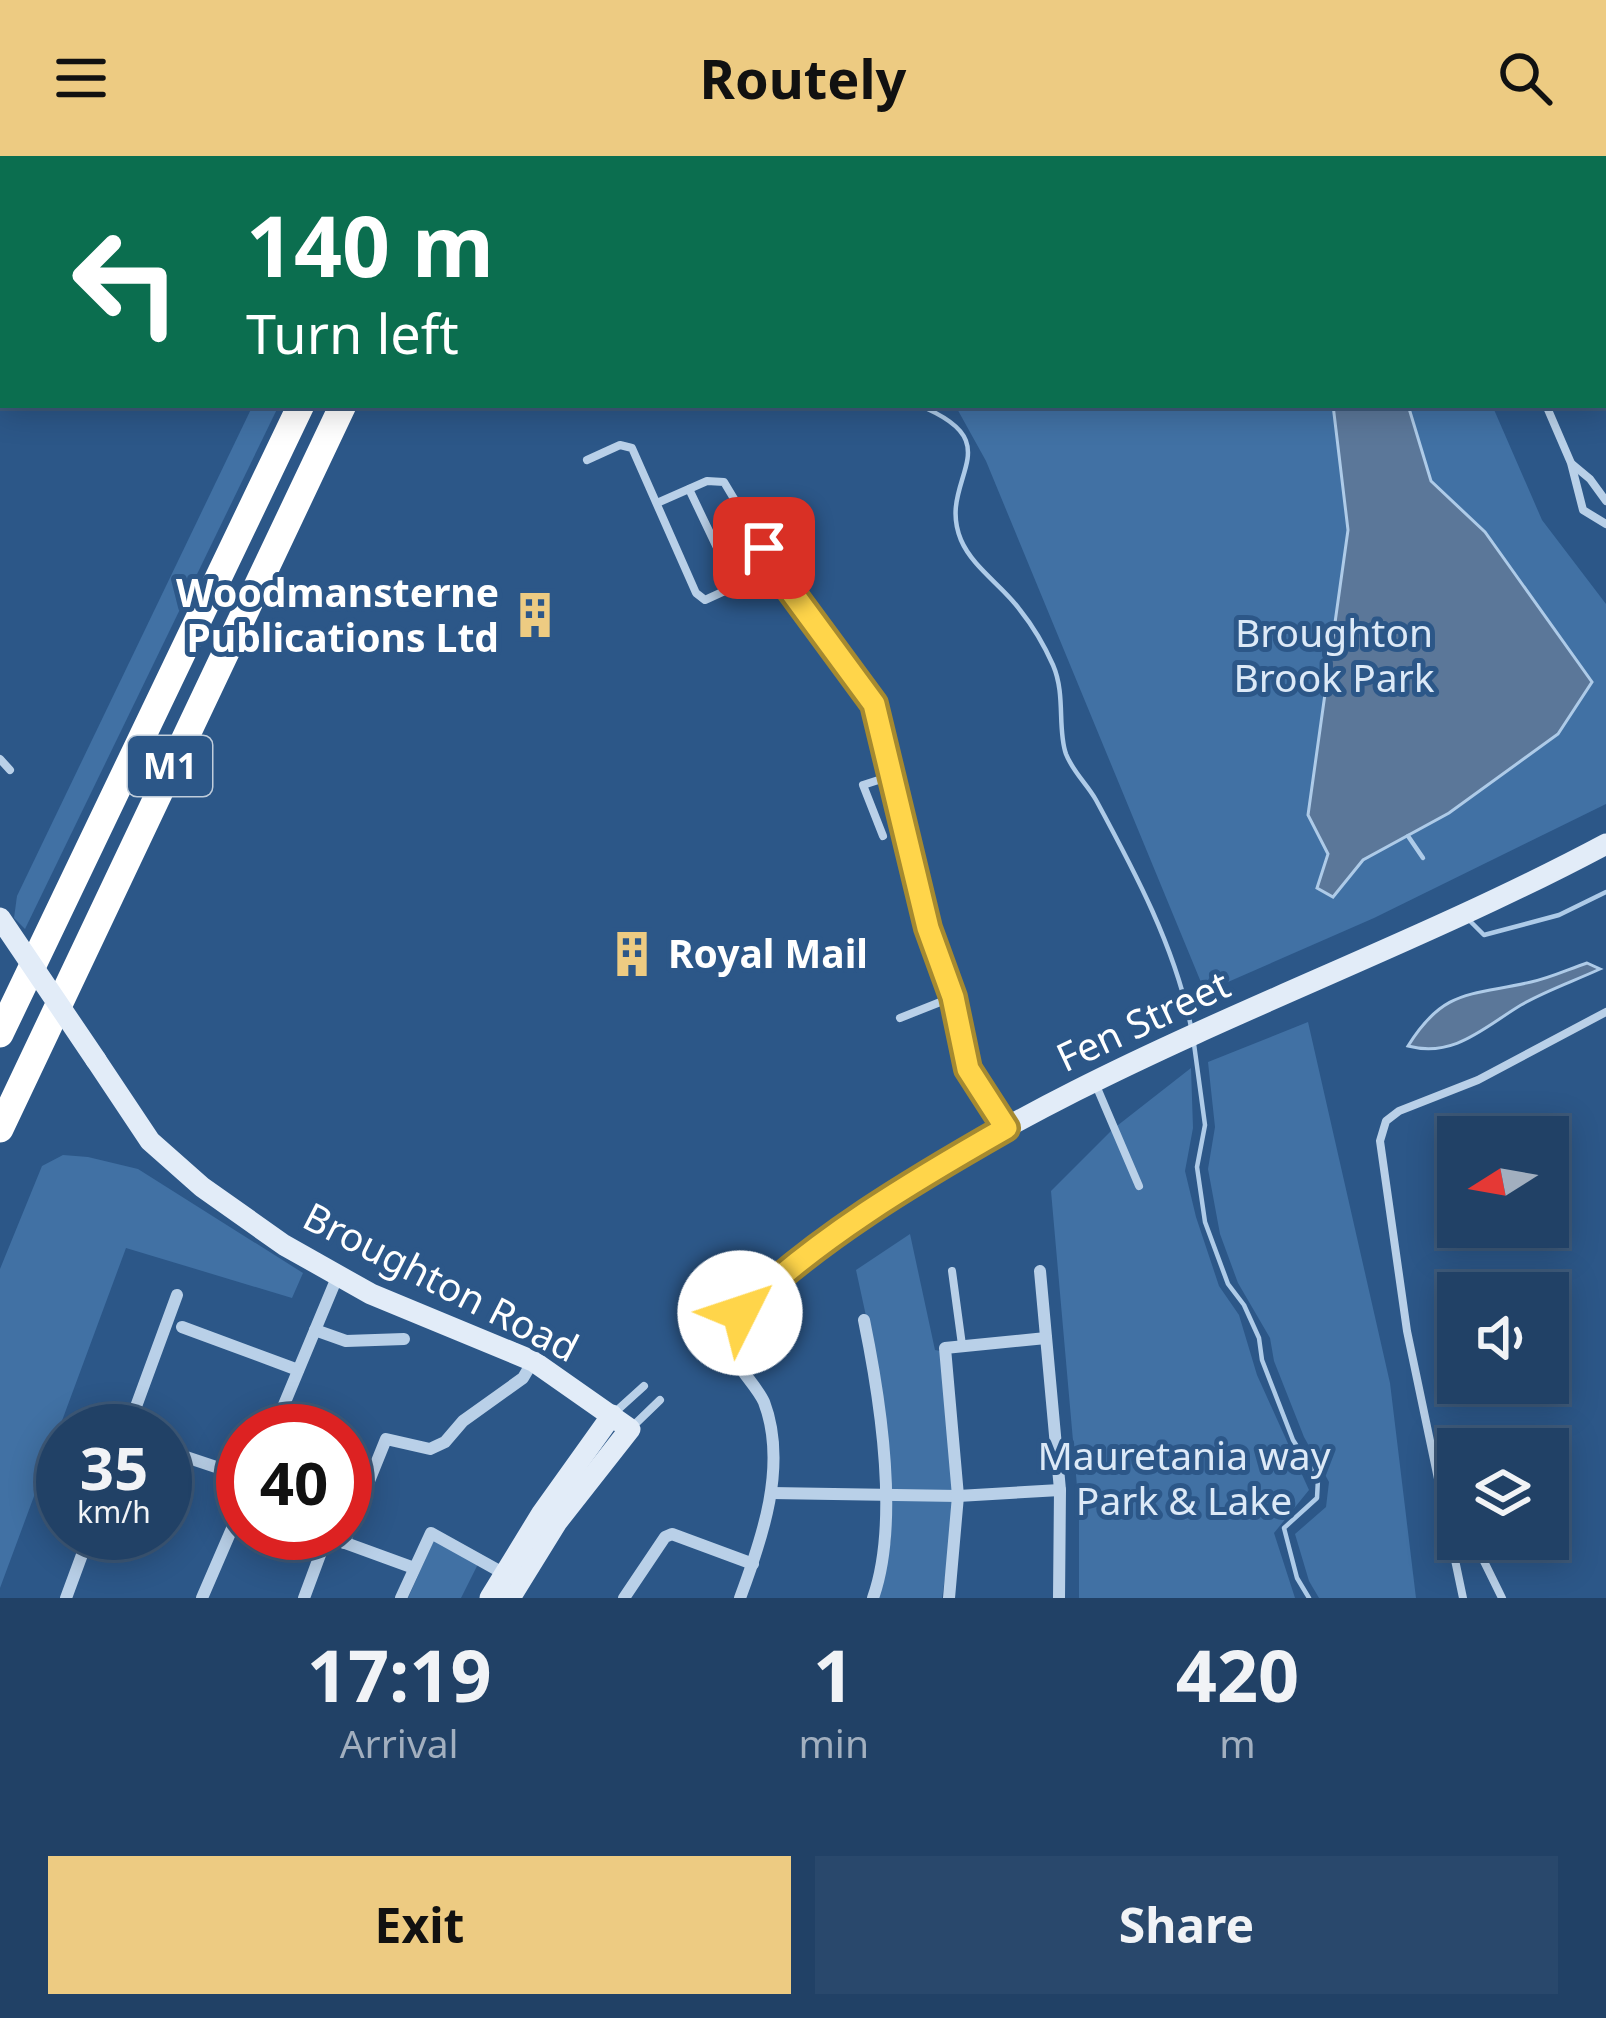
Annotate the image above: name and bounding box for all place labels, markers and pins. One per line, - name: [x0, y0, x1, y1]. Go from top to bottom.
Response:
- pin: [713, 497, 815, 599]
- place label: Woodmansterne Publications Ltd: [176, 565, 499, 663]
- building icon: Woodmansterne Publications Ltd: [510, 590, 560, 640]
- place label: Royal Mail: [668, 926, 868, 979]
- building icon: Royal Mail: [607, 929, 657, 979]

